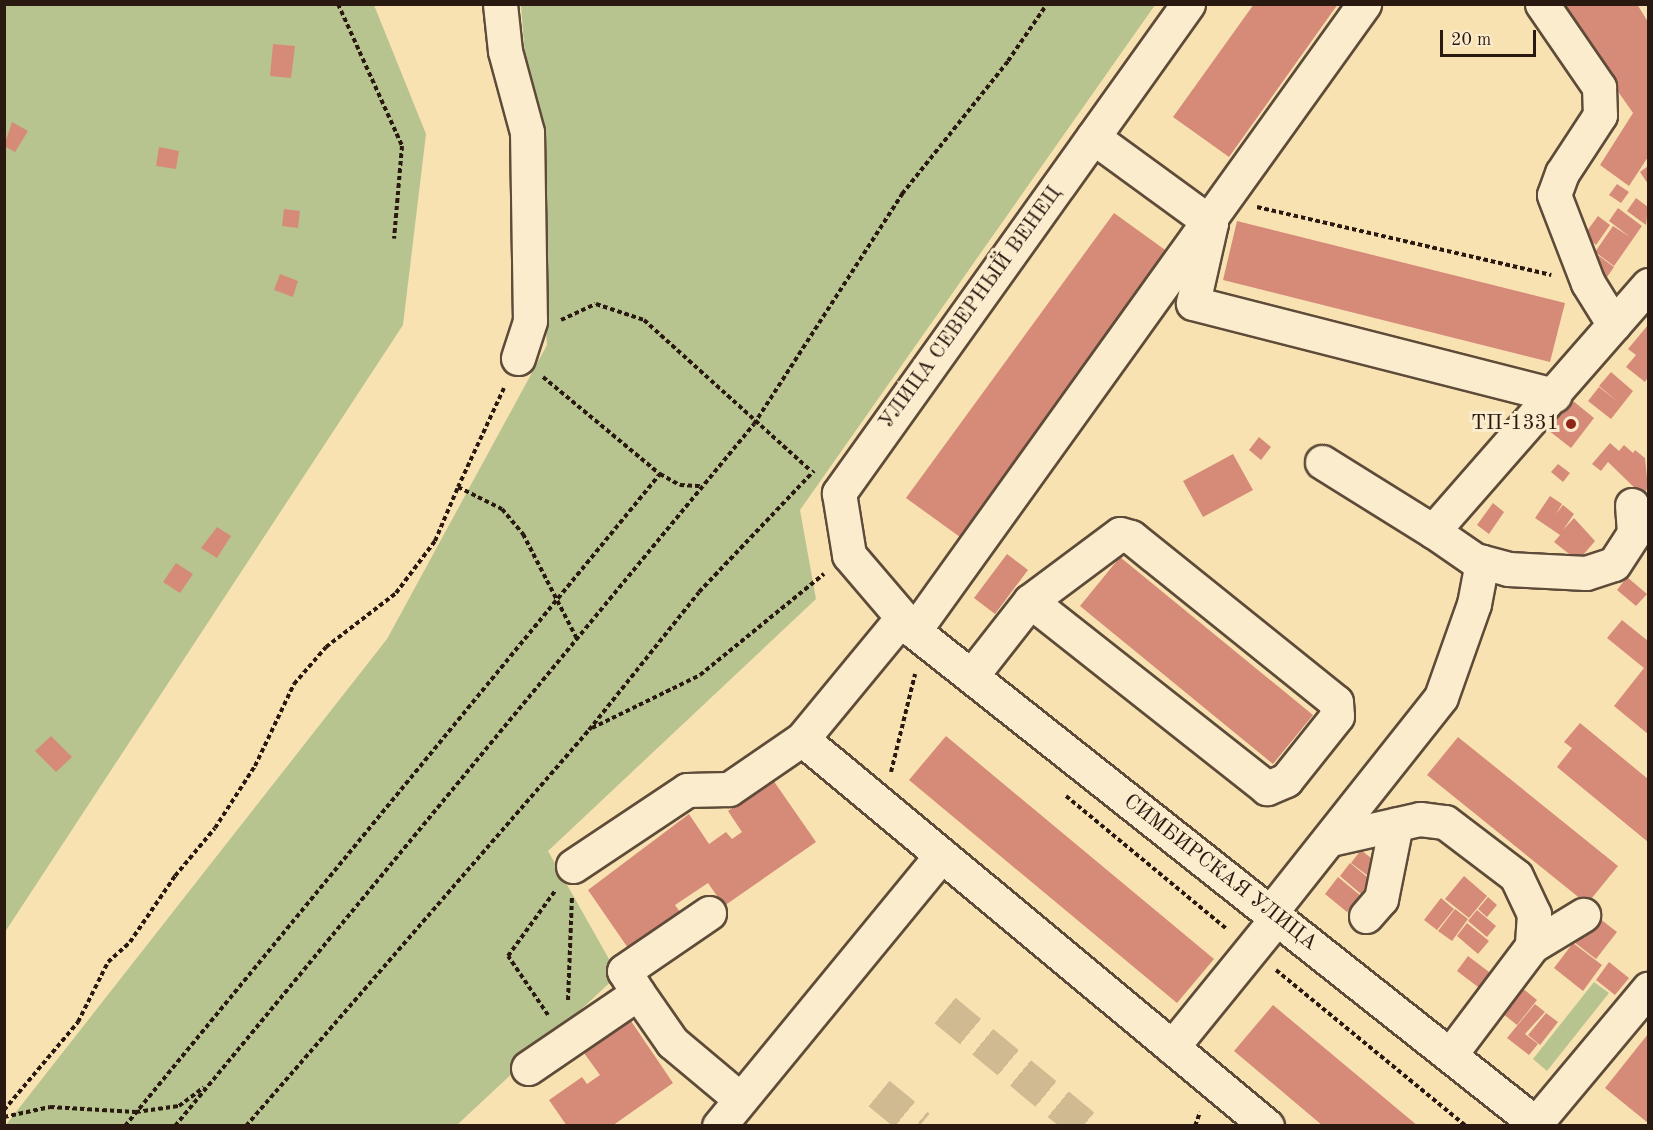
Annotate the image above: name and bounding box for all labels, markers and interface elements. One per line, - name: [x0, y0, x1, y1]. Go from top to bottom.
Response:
- scale bar: [1443, 18, 1539, 56]
- text: 20 m: [1451, 31, 1491, 49]
- street label: УЛИЦА СЕВЕРНЫЙ ВЕНЕЦ: [874, 182, 1068, 434]
- place label: ТП-1331: [1471, 411, 1559, 437]
- marker: ТП-1331: [1564, 417, 1578, 431]
- street label: СИМБИРСКАЯ УЛИЦА: [1118, 789, 1322, 957]

